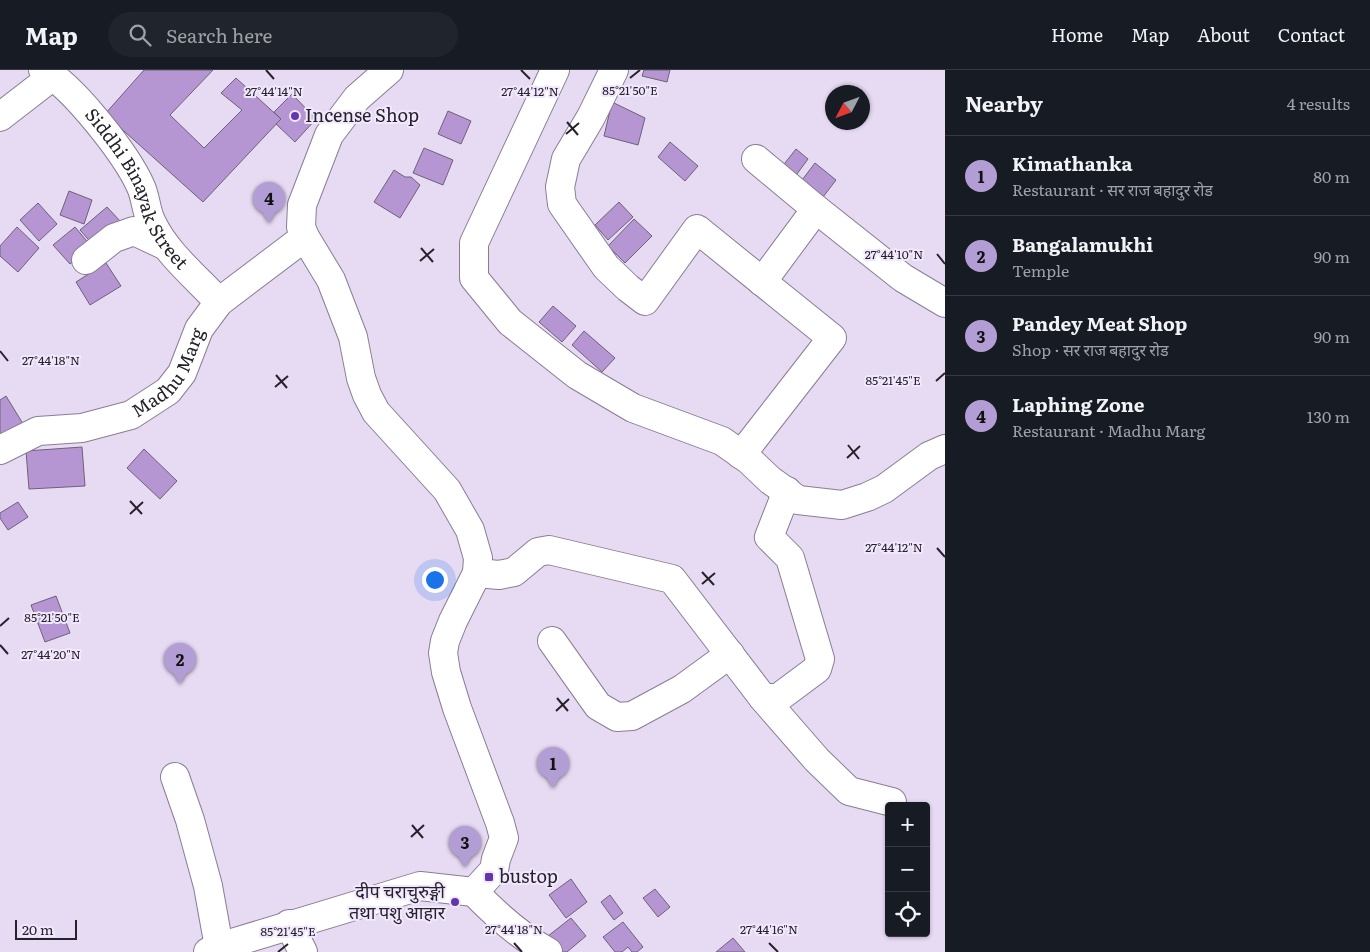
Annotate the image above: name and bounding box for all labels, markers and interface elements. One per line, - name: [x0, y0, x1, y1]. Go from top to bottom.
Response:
- search box: [108, 12, 458, 57]
- text: Map: [25, 17, 78, 52]
- icon: search: [126, 21, 154, 49]
- text: Search here: [166, 21, 272, 49]
- text: Home: [1051, 21, 1103, 48]
- text: Map: [1131, 21, 1169, 48]
- text: About: [1197, 21, 1250, 48]
- text: Contact: [1278, 21, 1345, 48]
- text: 85°21'50"E: [602, 81, 658, 99]
- text: 27°44'14"N: [245, 82, 303, 100]
- text: 27°44'12"N: [501, 82, 559, 100]
- north arrow: [825, 85, 870, 130]
- text: Nearby: [965, 87, 1043, 118]
- text: 4 results: [1287, 91, 1350, 115]
- street label: Siddhi Binayak Street: [79, 101, 196, 275]
- place label: Incense Shop: [305, 101, 419, 128]
- marker: Incense Shop: [289, 110, 301, 122]
- text: Kimathanka: [1012, 149, 1132, 177]
- text: 1: [978, 164, 984, 188]
- text: 80 m: [1313, 164, 1350, 188]
- text: Restaurant · सर राज बहादुर रोड: [1012, 177, 1213, 201]
- pin: 4: [253, 182, 285, 223]
- text: Bangalamukhi: [1012, 230, 1153, 258]
- text: 2: [977, 244, 985, 268]
- text: 90 m: [1314, 244, 1350, 268]
- text: 27°44'10"N: [865, 245, 923, 263]
- text: Temple: [1012, 258, 1069, 282]
- text: Pandey Meat Shop: [1012, 309, 1187, 337]
- street label: Madhu Marg: [126, 323, 211, 423]
- text: 3: [977, 324, 985, 348]
- text: 90 m: [1314, 324, 1350, 348]
- text: Shop · सर राज बहादुर रोड: [1012, 337, 1168, 361]
- text: 27°44'18"N: [22, 351, 80, 369]
- text: 85°21'45"E: [865, 371, 921, 389]
- text: Laphing Zone: [1012, 390, 1145, 418]
- text: 4: [976, 404, 986, 428]
- text: 130 m: [1307, 404, 1350, 428]
- text: Restaurant · Madhu Marg: [1012, 418, 1206, 442]
- text: 27°44'12"N: [865, 538, 923, 556]
- your location: [422, 567, 448, 593]
- text: 85°21'50"E: [24, 608, 80, 626]
- pin: 2: [164, 643, 196, 684]
- text: 27°44'20"N: [21, 645, 81, 663]
- pin: 1: [537, 747, 569, 788]
- map controls: [885, 802, 930, 937]
- button: +: [885, 802, 930, 847]
- pin: 3: [449, 826, 481, 867]
- button: −: [885, 847, 930, 892]
- place label: bustop: [499, 862, 558, 889]
- marker: bustop: [483, 871, 495, 883]
- place label: दीप चराचुरुङ्गी तथा पशु आहार: [349, 877, 446, 925]
- button: locate: [885, 892, 930, 937]
- marker: दीप चराचुरुङ्गी तथा पशु आहार: [449, 896, 461, 908]
- scale bar: [15, 917, 78, 940]
- text: 20 m: [22, 919, 54, 939]
- text: 27°44'18"N: [485, 920, 543, 938]
- text: 27°44'16"N: [740, 920, 798, 938]
- text: 85°21'45"E: [260, 922, 316, 940]

